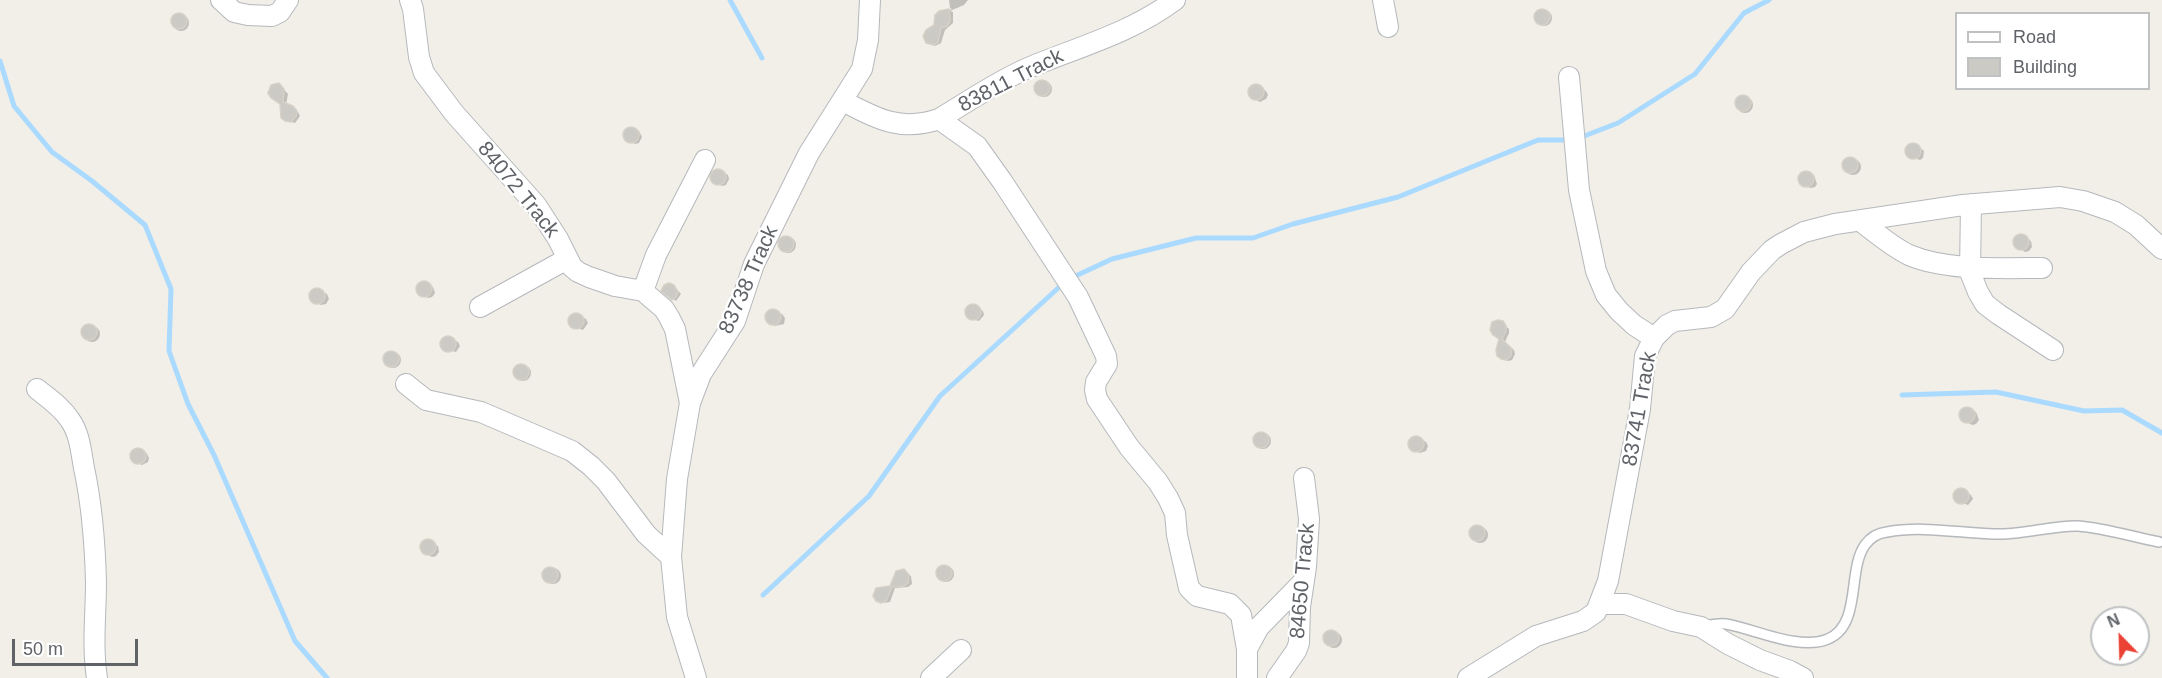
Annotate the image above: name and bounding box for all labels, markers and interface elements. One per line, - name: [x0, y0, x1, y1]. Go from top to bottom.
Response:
- legend: [1955, 12, 2150, 90]
- text: Road: [2013, 27, 2056, 47]
- street label: 83811 Track: [954, 44, 1068, 118]
- text: Building: [2013, 57, 2077, 77]
- street label: 84072 Track: [472, 137, 564, 243]
- street label: 83738 Track: [714, 222, 784, 338]
- street label: 83741 Track: [1618, 350, 1662, 468]
- street label: 84650 Track: [1285, 522, 1321, 640]
- north arrow: [2090, 606, 2150, 666]
- text: N: [2105, 611, 2122, 631]
- scale bar: [15, 627, 141, 665]
- text: 50 m: [23, 639, 63, 659]

